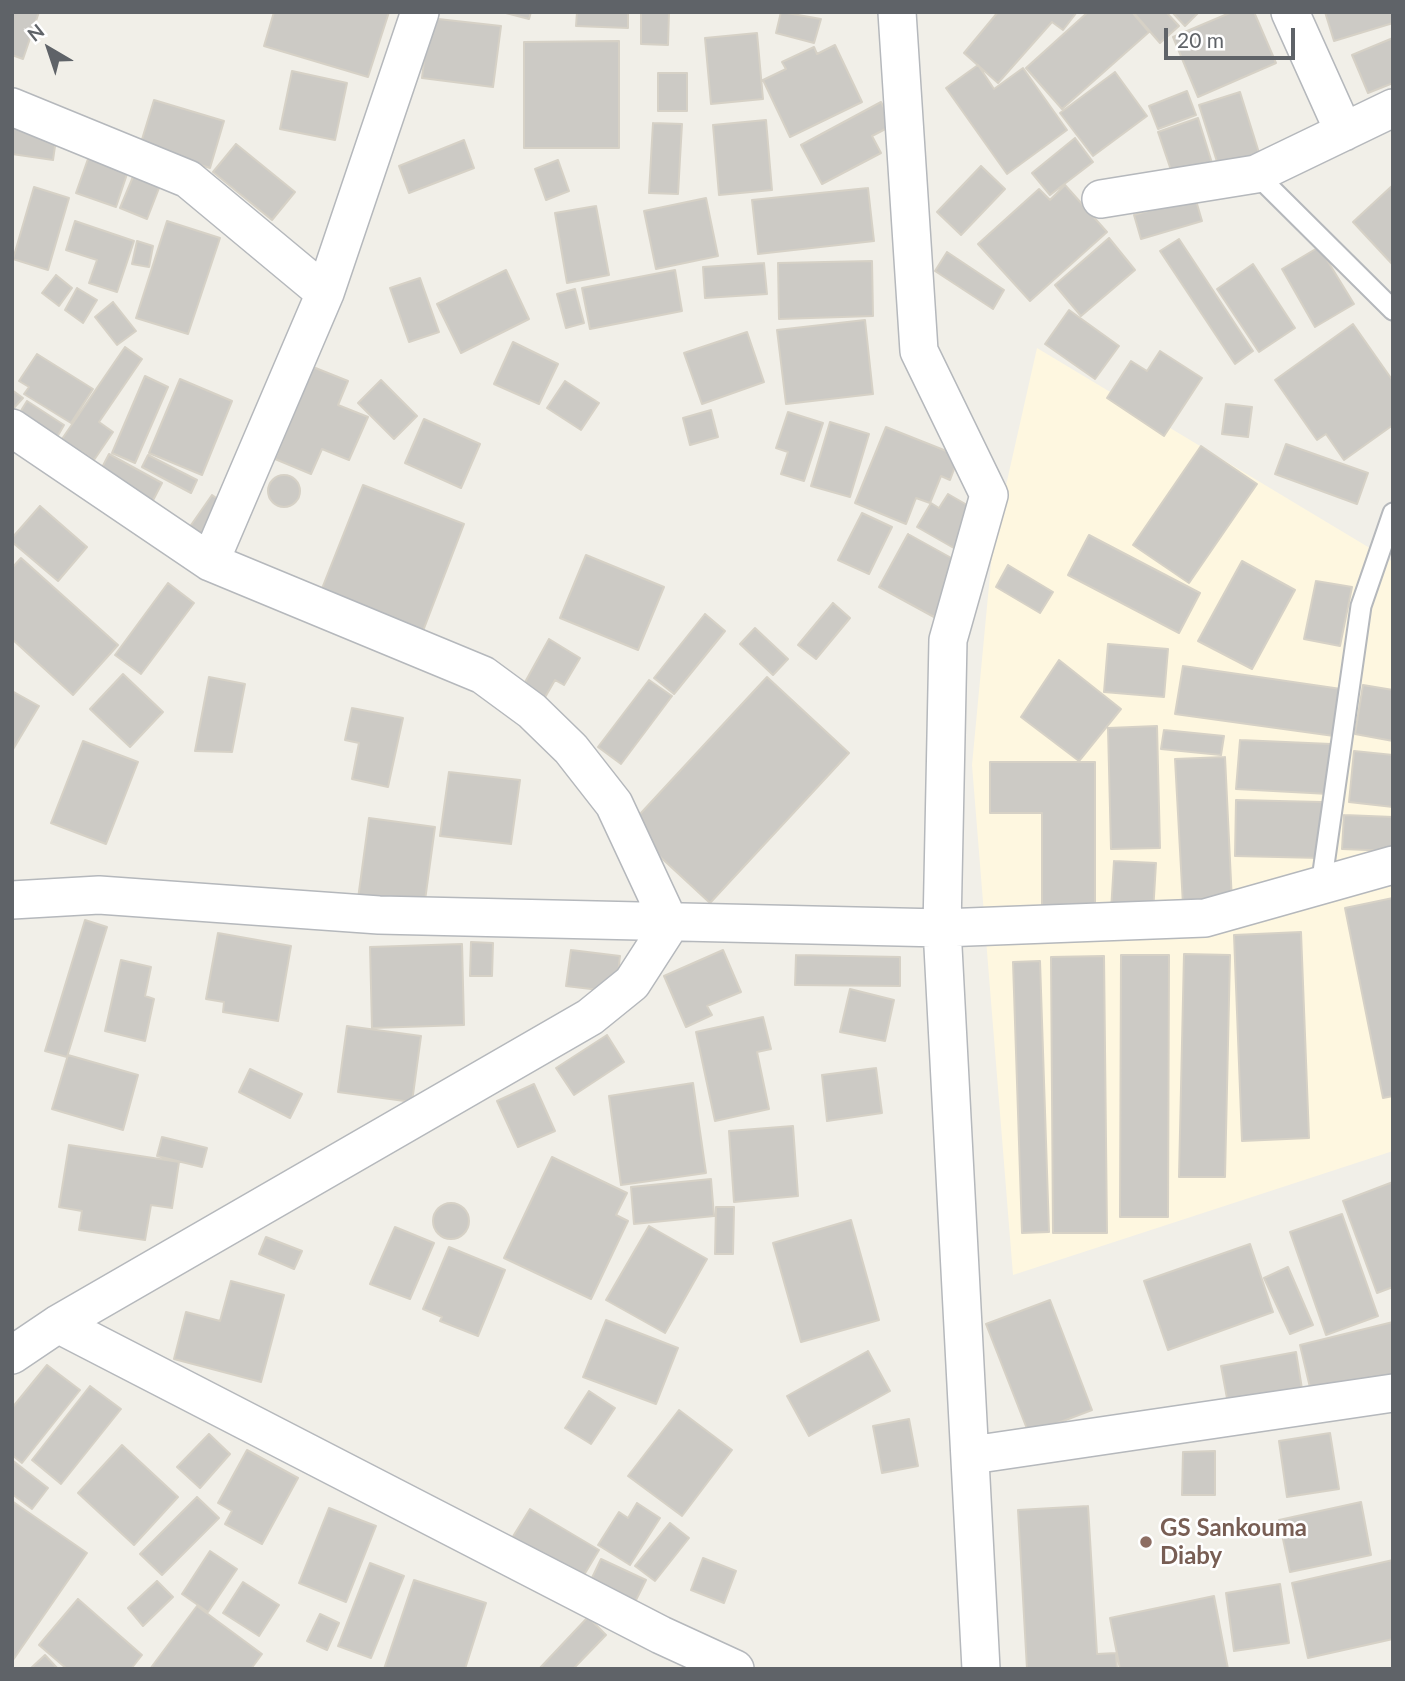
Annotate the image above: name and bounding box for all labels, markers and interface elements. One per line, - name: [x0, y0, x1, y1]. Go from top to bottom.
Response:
- north arrow: [14, 14, 84, 84]
- scale bar: [1167, 14, 1298, 58]
- text: N: [23, 19, 48, 46]
- text: 20 m: [1177, 27, 1224, 52]
- place label: GS Sankouma Diaby: [1160, 1514, 1307, 1570]
- marker: GS Sankouma Diaby: [1138, 1534, 1154, 1550]

